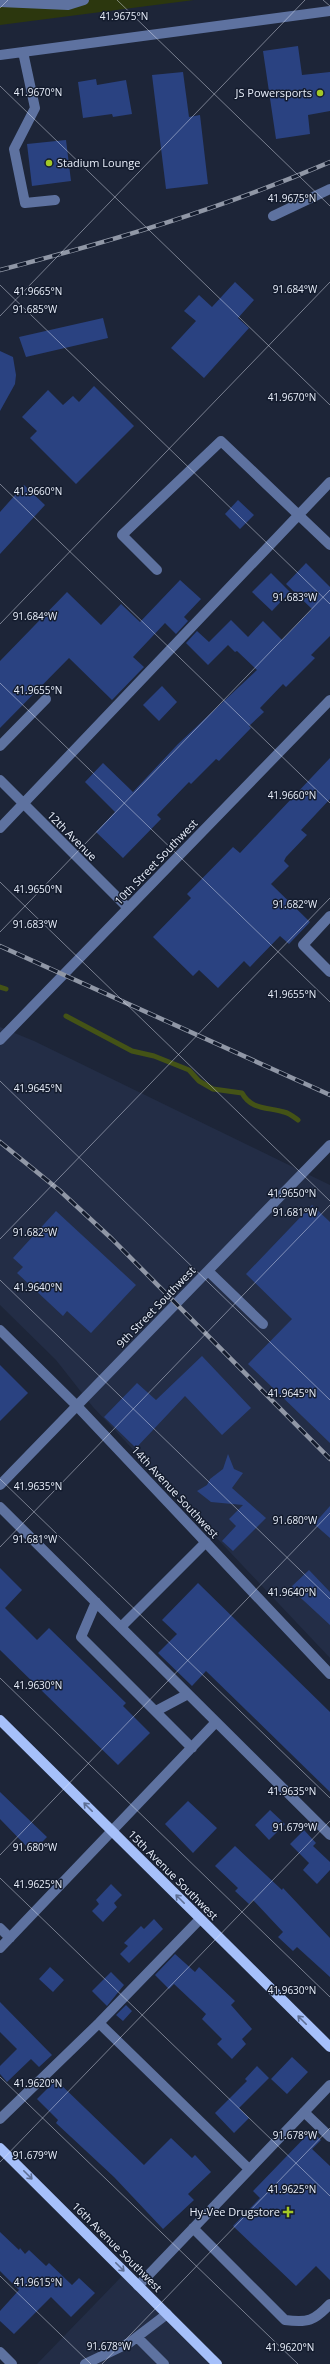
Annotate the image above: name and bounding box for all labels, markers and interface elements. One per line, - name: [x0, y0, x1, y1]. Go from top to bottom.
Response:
- text: 41.9675°N: [100, 9, 148, 23]
- text: 41.9670°N: [14, 85, 62, 99]
- place label: JS Powersports: [234, 85, 312, 100]
- marker: JS Powersports: [315, 88, 325, 98]
- place label: Stadium Lounge: [57, 155, 140, 170]
- marker: Stadium Lounge: [44, 158, 54, 168]
- text: 41.9675°N: [268, 191, 316, 205]
- text: 91.684°W: [273, 282, 318, 296]
- text: 41.9665°N: [14, 284, 62, 298]
- text: 91.685°W: [13, 302, 58, 316]
- text: 41.9670°N: [268, 390, 316, 404]
- text: 41.9660°N: [14, 484, 62, 498]
- text: 91.683°W: [273, 590, 318, 604]
- text: 91.684°W: [13, 609, 58, 623]
- text: 41.9655°N: [14, 683, 62, 697]
- text: 41.9660°N: [268, 788, 316, 802]
- street label: 12th Avenue: [44, 808, 100, 864]
- street label: 10th Street Southwest: [111, 816, 201, 908]
- text: 41.9650°N: [14, 882, 62, 896]
- text: 91.682°W: [273, 897, 318, 911]
- text: 91.683°W: [13, 917, 58, 931]
- text: 41.9655°N: [268, 987, 316, 1001]
- text: 41.9645°N: [14, 1081, 62, 1095]
- text: 41.9650°N: [268, 1186, 316, 1200]
- text: 91.681°W: [273, 1205, 318, 1219]
- text: 91.682°W: [13, 1225, 58, 1239]
- street label: 9th Street Southwest: [113, 1263, 198, 1350]
- text: 41.9640°N: [14, 1280, 62, 1294]
- text: 41.9645°N: [268, 1386, 316, 1400]
- street label: 14th Avenue Southwest: [129, 1442, 222, 1541]
- text: 41.9635°N: [14, 1479, 62, 1493]
- text: 91.680°W: [273, 1513, 318, 1527]
- text: 91.681°W: [13, 1532, 58, 1546]
- text: 41.9640°N: [268, 1585, 316, 1599]
- text: 41.9630°N: [14, 1678, 62, 1692]
- text: 41.9635°N: [268, 1784, 316, 1798]
- one-way arrow: [83, 1802, 93, 1812]
- text: 91.679°W: [273, 1820, 318, 1834]
- street label: 15th Avenue Southwest: [125, 1826, 222, 1923]
- text: 91.680°W: [13, 1840, 58, 1854]
- text: 41.9625°N: [14, 1877, 62, 1891]
- one-way arrow: [175, 1894, 185, 1904]
- text: 41.9630°N: [268, 1983, 316, 1997]
- one-way arrow: [297, 2015, 307, 2025]
- text: 41.9620°N: [14, 2076, 62, 2090]
- text: 91.678°W: [273, 2128, 318, 2142]
- text: 91.679°W: [13, 2148, 58, 2162]
- one-way arrow: [23, 2170, 33, 2180]
- text: 41.9625°N: [268, 2182, 316, 2196]
- street label: 16th Avenue Southwest: [69, 2198, 166, 2295]
- place label: Hy-Vee Drugstore: [189, 2204, 280, 2219]
- marker: Hy-Vee Drugstore: [283, 2207, 293, 2217]
- one-way arrow: [115, 2262, 125, 2272]
- text: 41.9615°N: [14, 2275, 62, 2289]
- text: 91.678°W: [87, 2339, 132, 2353]
- text: 41.9620°N: [266, 2340, 314, 2354]

